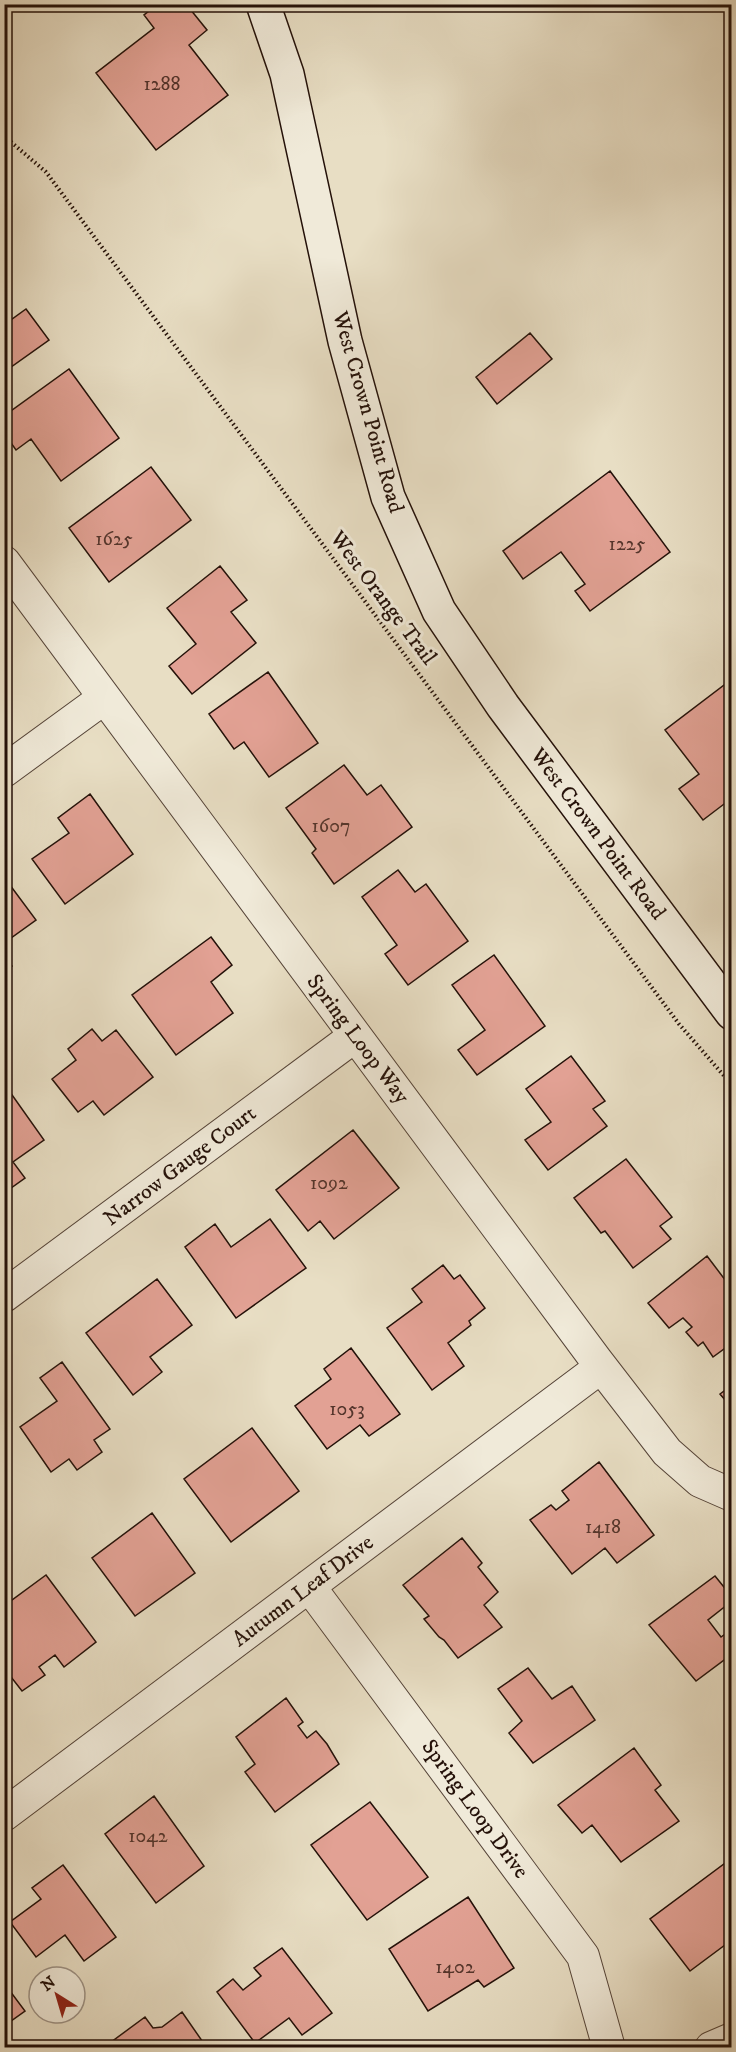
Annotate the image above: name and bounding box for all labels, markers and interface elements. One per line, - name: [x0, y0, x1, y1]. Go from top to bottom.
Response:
- house number: 1288: [143, 72, 181, 97]
- street label: West Crown Point Road: [326, 307, 410, 516]
- street label: West Orange Trail: [323, 525, 442, 671]
- house number: 1625: [95, 527, 133, 552]
- house number: 1225: [609, 532, 645, 557]
- street label: West Crown Point Road: [524, 742, 671, 925]
- house number: 1607: [312, 814, 350, 839]
- street label: Spring Loop Way: [301, 969, 416, 1109]
- street label: Narrow Gauge Court: [98, 1100, 262, 1232]
- house number: 1092: [310, 1171, 348, 1196]
- house number: 1053: [329, 1397, 365, 1422]
- house number: 1418: [585, 1515, 621, 1540]
- street label: Autumn Leaf Drive: [227, 1529, 379, 1653]
- street label: Spring Loop Drive: [416, 1734, 534, 1884]
- house number: 1042: [128, 1824, 168, 1849]
- house number: 1402: [435, 1955, 475, 1980]
- north arrow: [27, 1965, 87, 2025]
- text: N: [37, 1972, 60, 1996]

